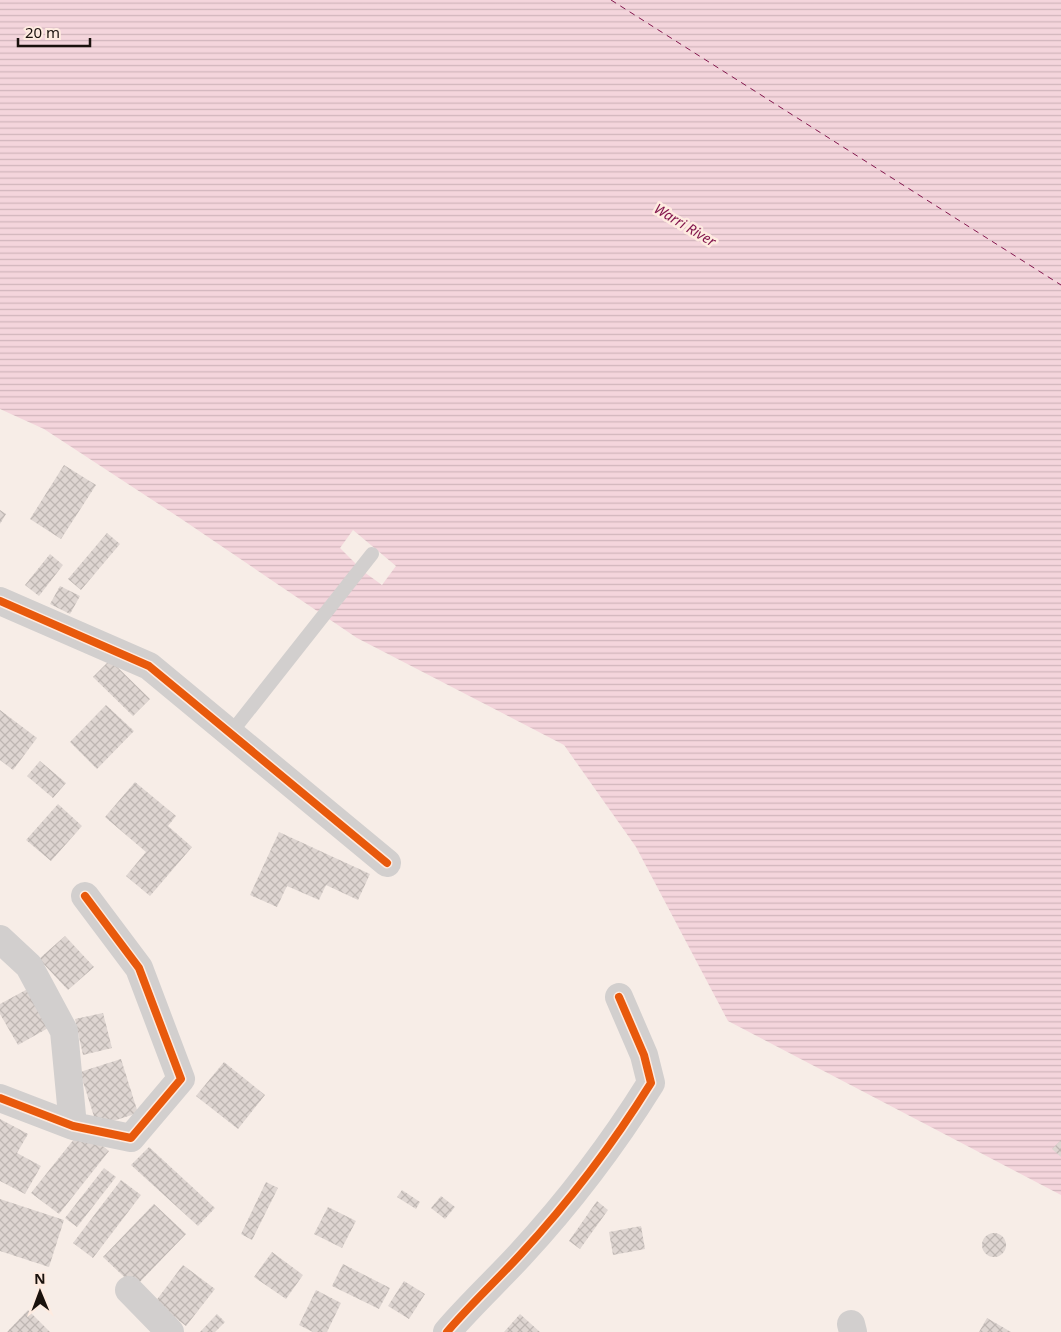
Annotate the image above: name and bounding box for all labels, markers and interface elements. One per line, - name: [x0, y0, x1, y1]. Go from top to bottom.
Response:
- scale bar: [18, 15, 90, 47]
- text: 20 m: [25, 22, 60, 42]
- water label: Warri River: [651, 199, 720, 251]
- north arrow: [15, 1267, 65, 1317]
- text: N: [34, 1269, 46, 1288]

